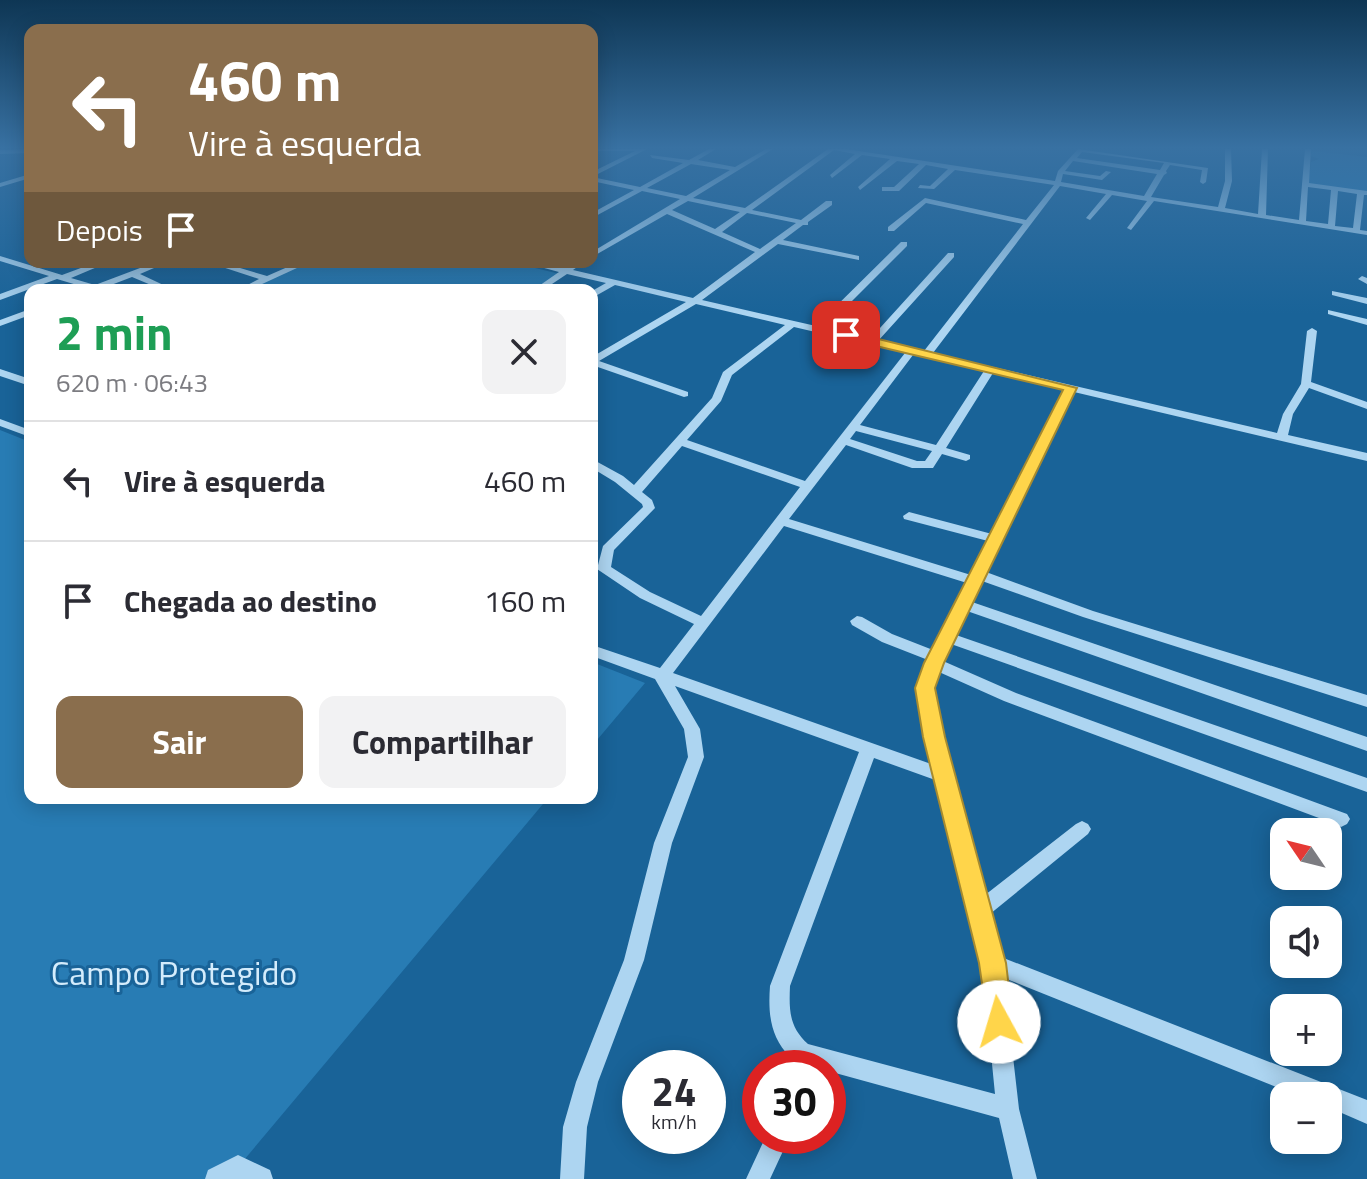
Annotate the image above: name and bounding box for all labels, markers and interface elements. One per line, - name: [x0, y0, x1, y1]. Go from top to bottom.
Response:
- text: 460 m: [188, 38, 341, 123]
- icon: left: [56, 56, 160, 160]
- text: Vire à esquerda: [188, 115, 421, 170]
- text: Depois: [56, 207, 143, 253]
- icon: arrive: [159, 208, 203, 252]
- text: 2 min: [56, 296, 173, 369]
- pin: [812, 301, 880, 369]
- button: close: [482, 310, 566, 394]
- icon: arrive: [824, 313, 868, 357]
- text: 620 m · 06:43: [56, 363, 208, 402]
- text: Vire à esquerda: [124, 458, 325, 504]
- text: 460 m: [484, 458, 566, 504]
- icon: left: [56, 459, 100, 503]
- text: Chegada ao destino: [124, 578, 377, 624]
- text: 160 m: [484, 578, 566, 624]
- icon: arrive: [56, 579, 100, 623]
- button: Sair: [56, 696, 303, 788]
- button: Compartilhar: [319, 696, 566, 788]
- north arrow: [1270, 818, 1342, 890]
- map controls: [1270, 818, 1342, 1154]
- button: sound: [1270, 906, 1342, 978]
- park label: Campo Protegido: [51, 946, 297, 998]
- position arrow: [957, 980, 1041, 1064]
- button: +: [1270, 994, 1342, 1066]
- speed limit sign: 30: [742, 1050, 846, 1154]
- text: 24: [652, 1061, 696, 1122]
- button: −: [1270, 1082, 1342, 1154]
- text: km/h: [651, 1106, 697, 1137]

